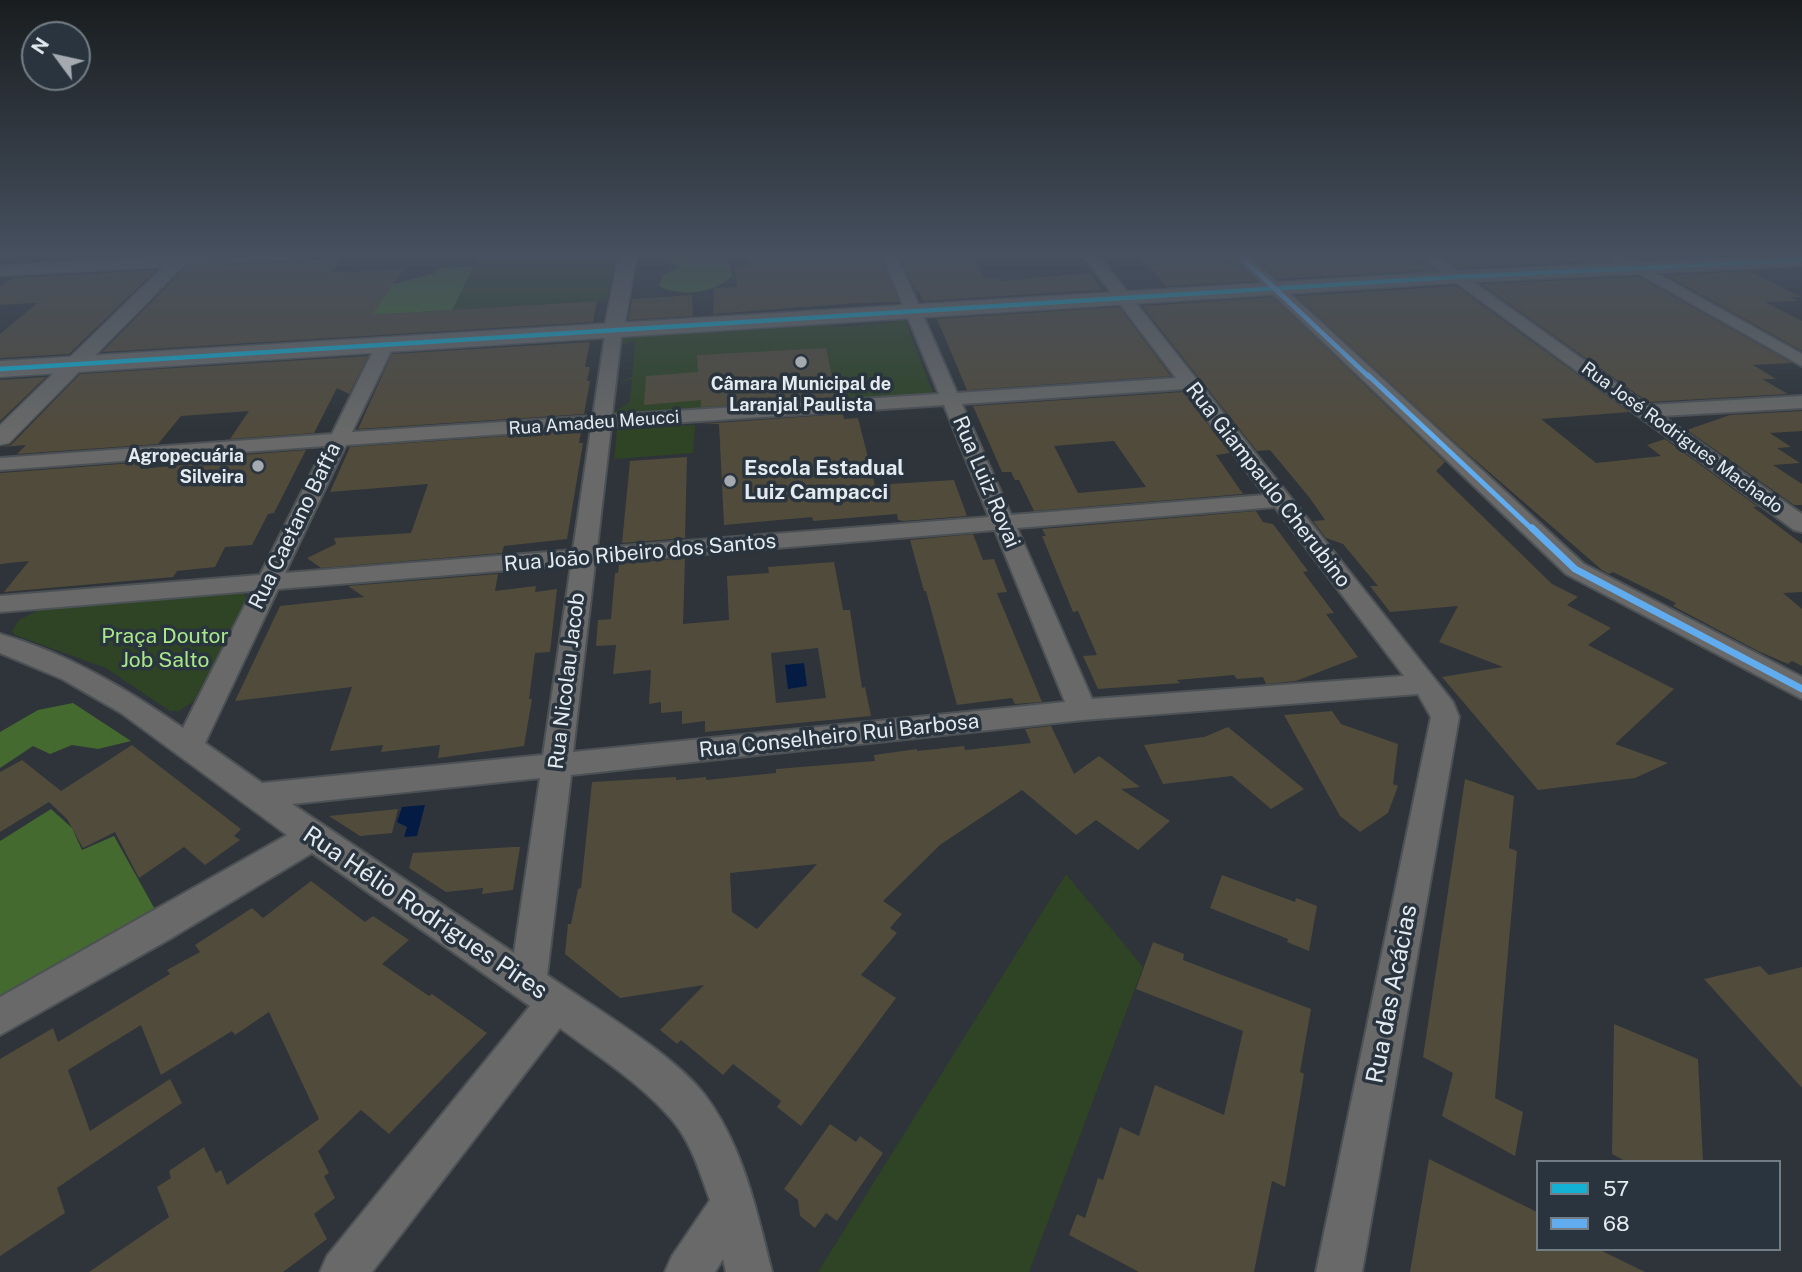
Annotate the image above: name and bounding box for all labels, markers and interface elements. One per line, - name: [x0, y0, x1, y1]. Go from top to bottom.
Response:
- north arrow: [21, 21, 91, 91]
- text: N: [27, 33, 53, 58]
- marker: Câmara Municipal de Laranjal Paulista: [793, 354, 809, 370]
- street label: Rua José Rodrigues Machado: [1577, 358, 1787, 518]
- place label: Câmara Municipal de Laranjal Paulista: [711, 373, 891, 416]
- street label: Rua Giampaulo Cherubino: [1180, 377, 1356, 593]
- street label: Rua Amadeu Meucci: [508, 406, 680, 440]
- street label: Rua Luiz Rovai: [947, 412, 1025, 552]
- street label: Rua Caetano Baffa: [244, 439, 346, 613]
- place label: Agropecuária Silveira: [128, 445, 244, 488]
- place label: Escola Estadual Luiz Campacci: [744, 456, 904, 506]
- marker: Agropecuária Silveira: [250, 458, 266, 474]
- marker: Escola Estadual Luiz Campacci: [722, 473, 738, 489]
- street label: Rua João Ribeiro dos Santos: [503, 529, 777, 577]
- street label: Rua Nicolau Jacob: [544, 591, 590, 771]
- park label: Praça Doutor Job Salto: [101, 624, 229, 674]
- street label: Rua Conselheiro Rui Barbosa: [698, 709, 980, 763]
- street label: Rua Hélio Rodrigues Pires: [297, 820, 553, 1006]
- street label: Rua das Acácias: [1361, 902, 1423, 1086]
- legend: [1536, 1160, 1781, 1251]
- text: 57: [1603, 1176, 1629, 1201]
- text: 68: [1603, 1211, 1630, 1236]

